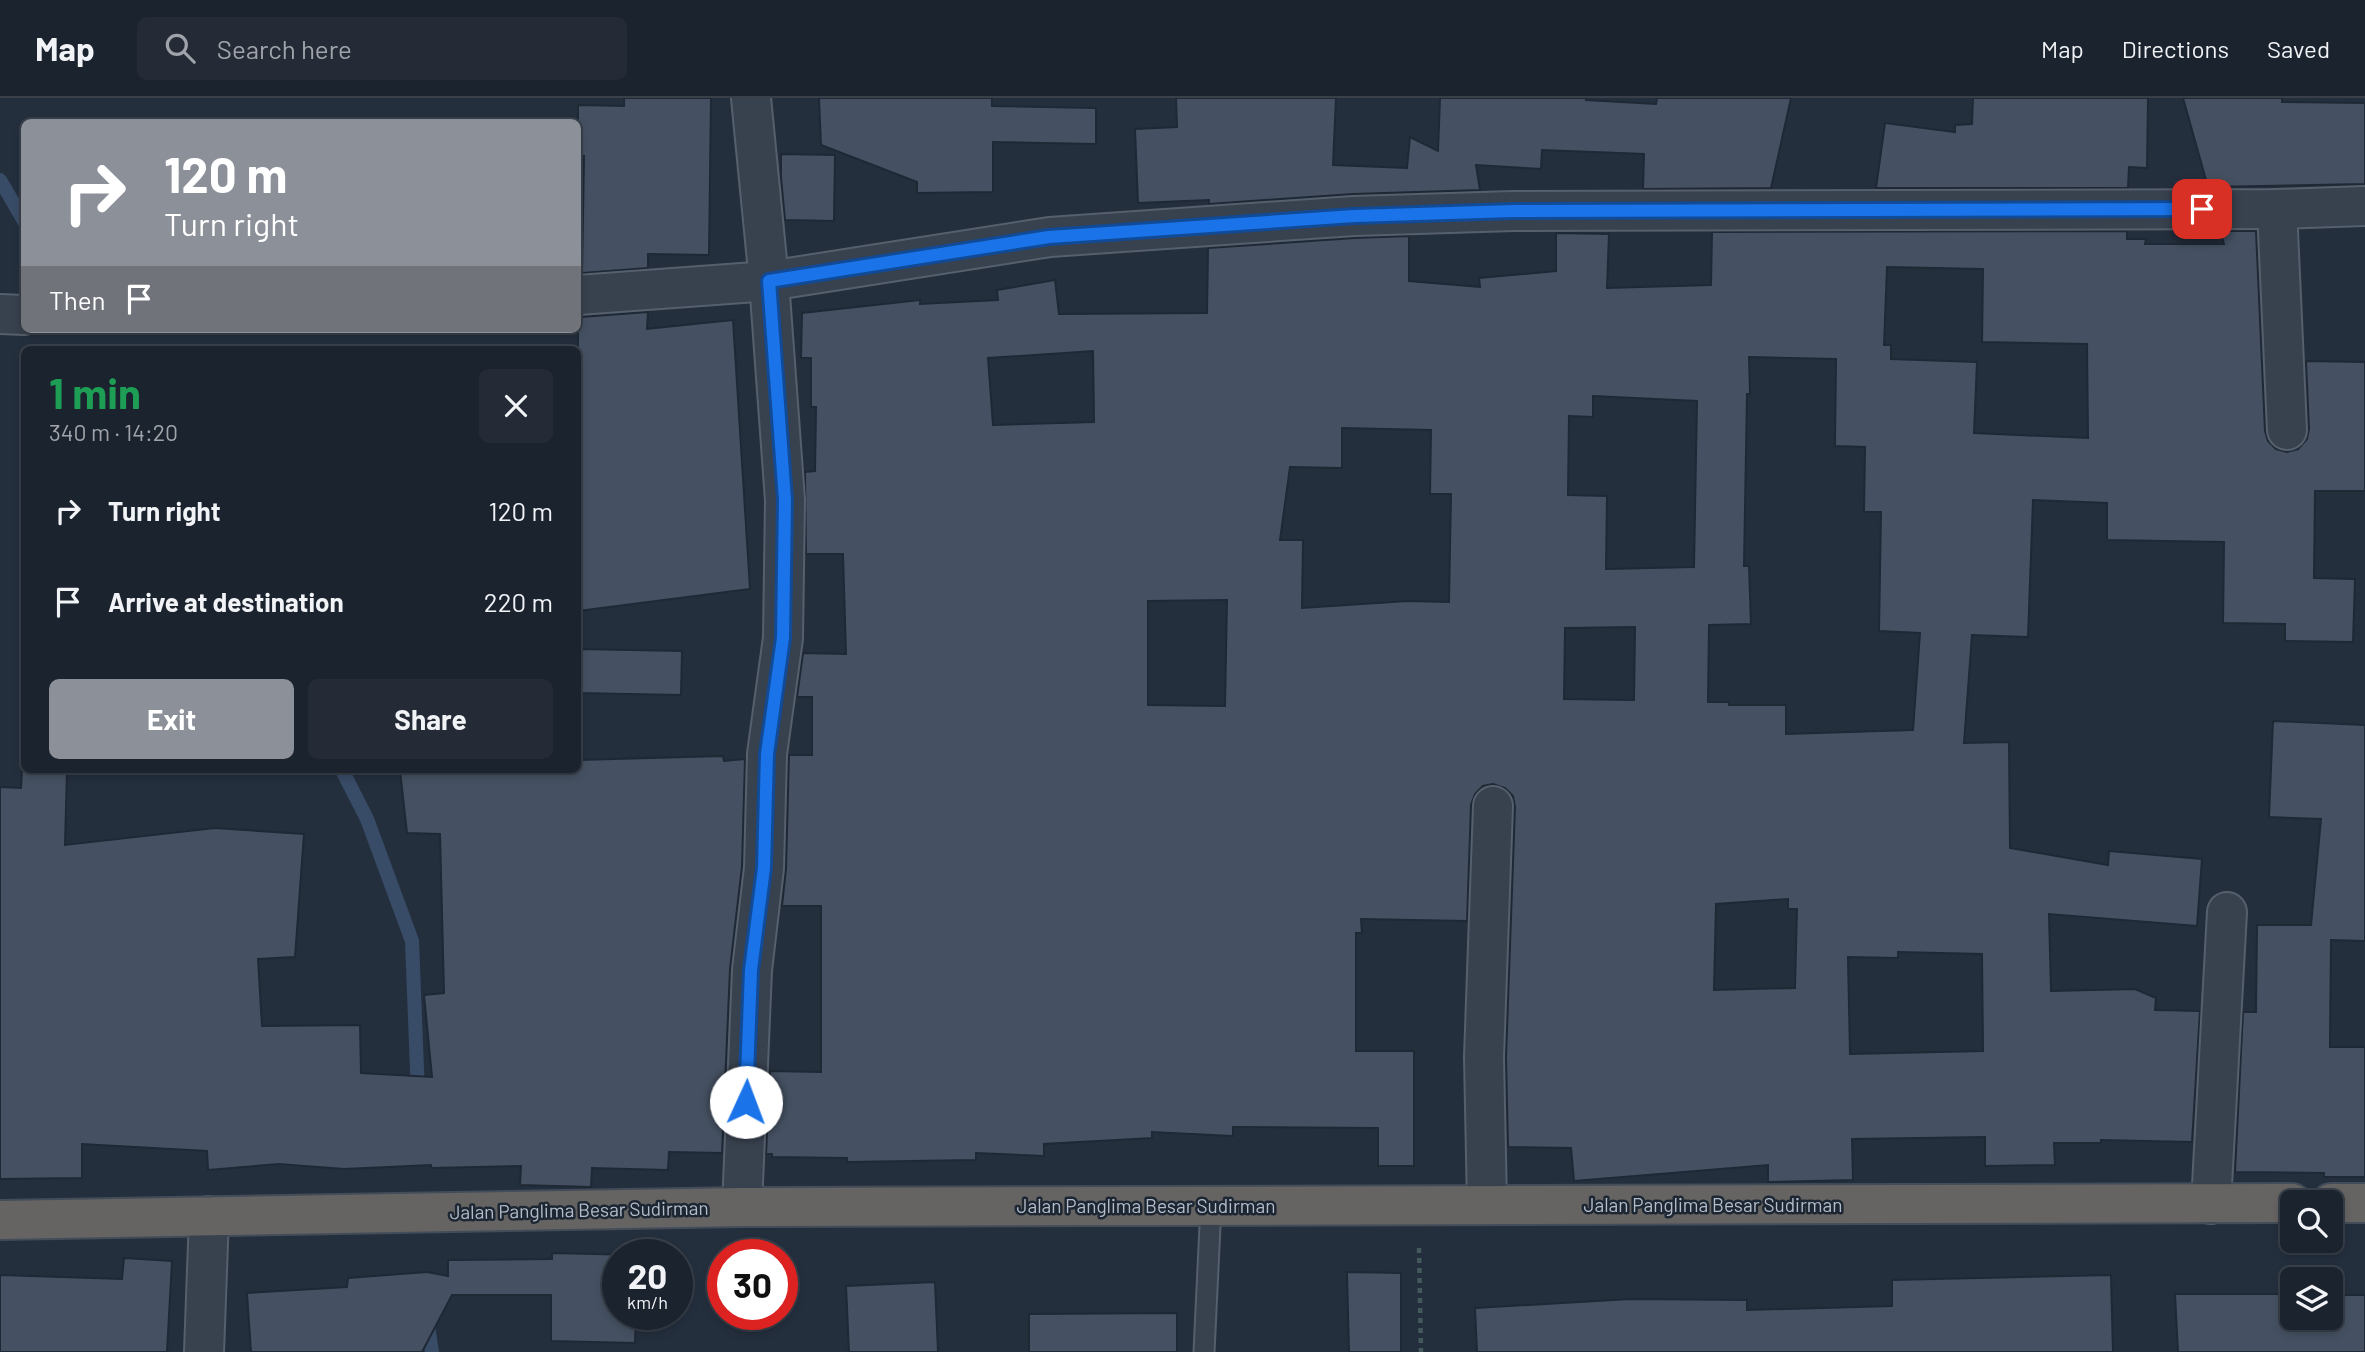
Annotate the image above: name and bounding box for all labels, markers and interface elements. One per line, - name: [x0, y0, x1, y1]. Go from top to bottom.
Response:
- search box: [137, 17, 627, 80]
- text: Map: [35, 28, 95, 68]
- icon: search: [161, 29, 199, 67]
- text: Search here: [217, 33, 352, 64]
- text: Map: [2041, 34, 2084, 63]
- text: Directions: [2122, 34, 2229, 63]
- text: Saved: [2267, 34, 2330, 63]
- text: 120 m: [164, 144, 287, 203]
- icon: right: [49, 147, 140, 238]
- pin: [2172, 179, 2232, 239]
- icon: arrive: [2183, 190, 2221, 228]
- text: Turn right: [164, 204, 299, 242]
- icon: arrive: [120, 280, 158, 318]
- text: Then: [49, 284, 106, 315]
- text: 1 min: [49, 367, 141, 417]
- button: close: [479, 369, 553, 443]
- text: 340 m · 14:20: [49, 418, 178, 446]
- icon: right: [49, 492, 87, 530]
- text: Turn right: [108, 495, 221, 526]
- text: 120 m: [489, 495, 553, 526]
- icon: arrive: [49, 583, 87, 621]
- text: Arrive at destination: [108, 586, 344, 617]
- text: 220 m: [484, 586, 553, 617]
- button: Exit: [49, 679, 294, 759]
- button: Share: [308, 679, 553, 759]
- position arrow: [709, 1065, 783, 1139]
- map controls: [2280, 1190, 2343, 1330]
- button: search: [2280, 1190, 2343, 1253]
- street label: Jalan Panglima Besar Sudirman: [1583, 1193, 1843, 1216]
- street label: Jalan Panglima Besar Sudirman: [1016, 1194, 1276, 1217]
- street label: Jalan Panglima Besar Sudirman: [449, 1196, 709, 1223]
- speed limit sign: 30: [707, 1239, 798, 1330]
- text: 20: [628, 1254, 667, 1296]
- button: layers: [2280, 1267, 2343, 1330]
- text: km/h: [627, 1291, 668, 1313]

